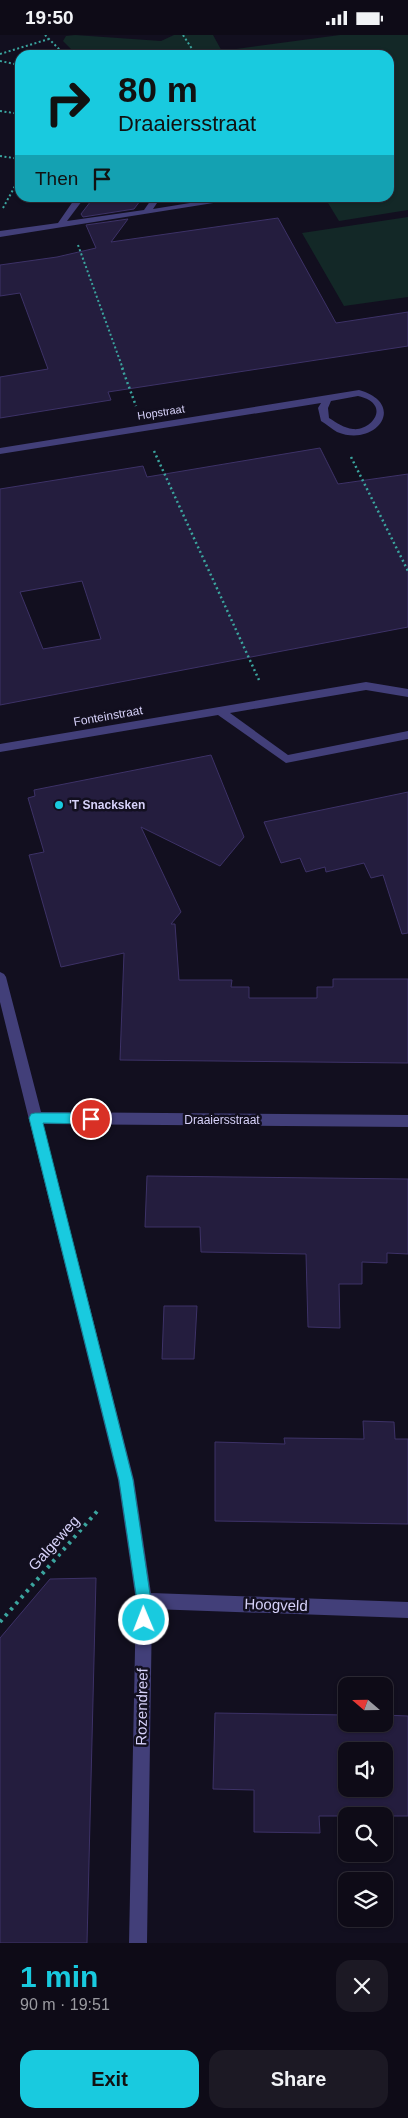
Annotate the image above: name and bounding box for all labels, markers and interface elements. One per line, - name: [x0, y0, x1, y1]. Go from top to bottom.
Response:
- text: 19:50: [25, 7, 74, 28]
- icon: right: [35, 70, 100, 135]
- text: 80 m: [118, 70, 198, 109]
- text: Draaiersstraat: [118, 111, 256, 136]
- icon: arrive: [88, 165, 116, 193]
- text: Then: [35, 168, 78, 189]
- street label: Hopstraat: [137, 402, 185, 422]
- street label: Fonteinstraat: [72, 703, 144, 729]
- place label: 'T Snacksken: [69, 798, 145, 812]
- marker: 'T Snacksken: [53, 799, 65, 811]
- pin: [70, 1098, 112, 1140]
- icon: arrive: [77, 1105, 105, 1133]
- street label: Draaiersstraat: [184, 1113, 260, 1127]
- street label: Galgeweg: [25, 1512, 83, 1573]
- position arrow: [117, 1593, 169, 1645]
- street label: Hoogveld: [244, 1595, 308, 1614]
- street label: Rozendreef: [132, 1667, 151, 1746]
- north arrow: [338, 1677, 392, 1733]
- map controls: [338, 1677, 393, 1927]
- button: sound: [338, 1742, 393, 1797]
- button: search: [338, 1807, 393, 1862]
- button: layers: [338, 1872, 393, 1927]
- text: 1 min: [20, 1960, 98, 1993]
- button: close: [336, 1960, 388, 2012]
- text: 90 m · 19:51: [20, 1996, 110, 2013]
- button: Exit: [20, 2050, 199, 2108]
- button: Share: [209, 2050, 388, 2108]

